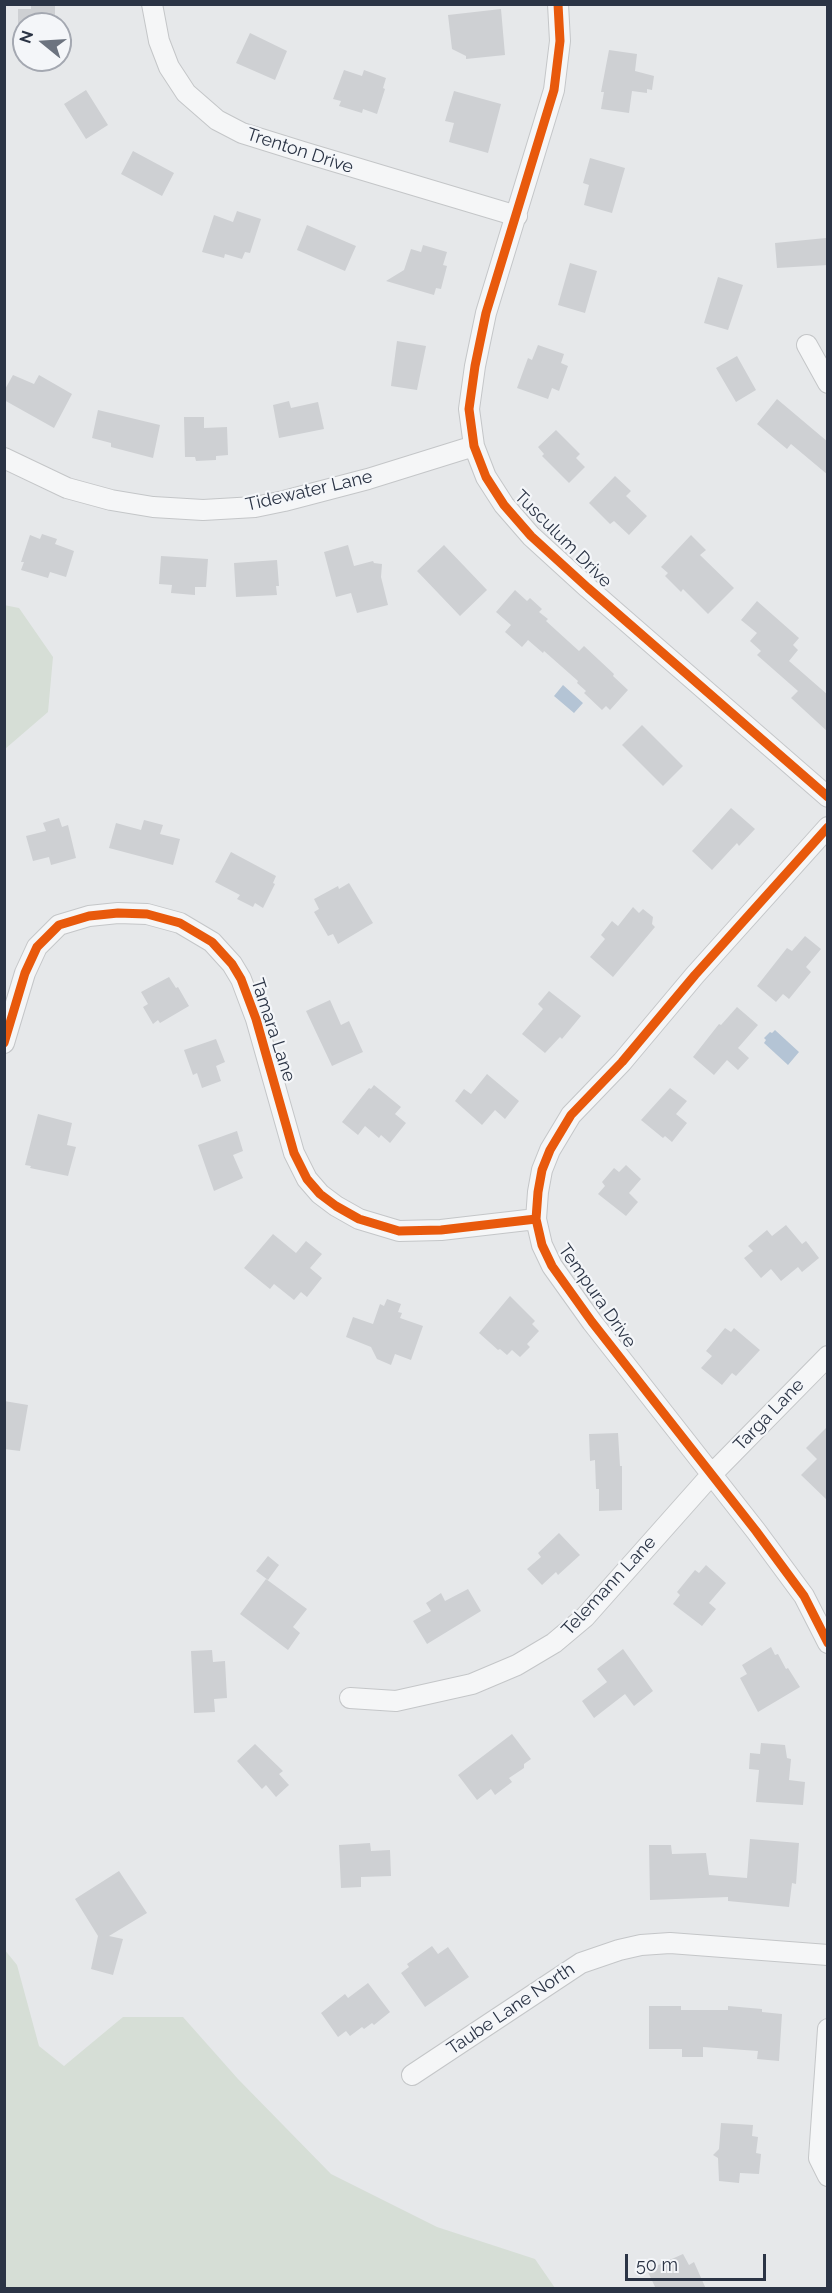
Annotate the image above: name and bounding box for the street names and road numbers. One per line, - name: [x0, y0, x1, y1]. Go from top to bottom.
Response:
- street label: Trenton Drive: [244, 124, 356, 178]
- street label: Tidewater Lane: [244, 466, 374, 516]
- street label: Tusculum Drive: [510, 486, 616, 592]
- street label: Tamara Lane: [246, 976, 300, 1084]
- street label: Tempura Drive: [553, 1240, 641, 1352]
- street label: Targa Lane: [729, 1374, 809, 1456]
- street label: Telemann Lane: [557, 1532, 661, 1640]
- street label: Taube Lane North: [443, 1958, 579, 2060]

